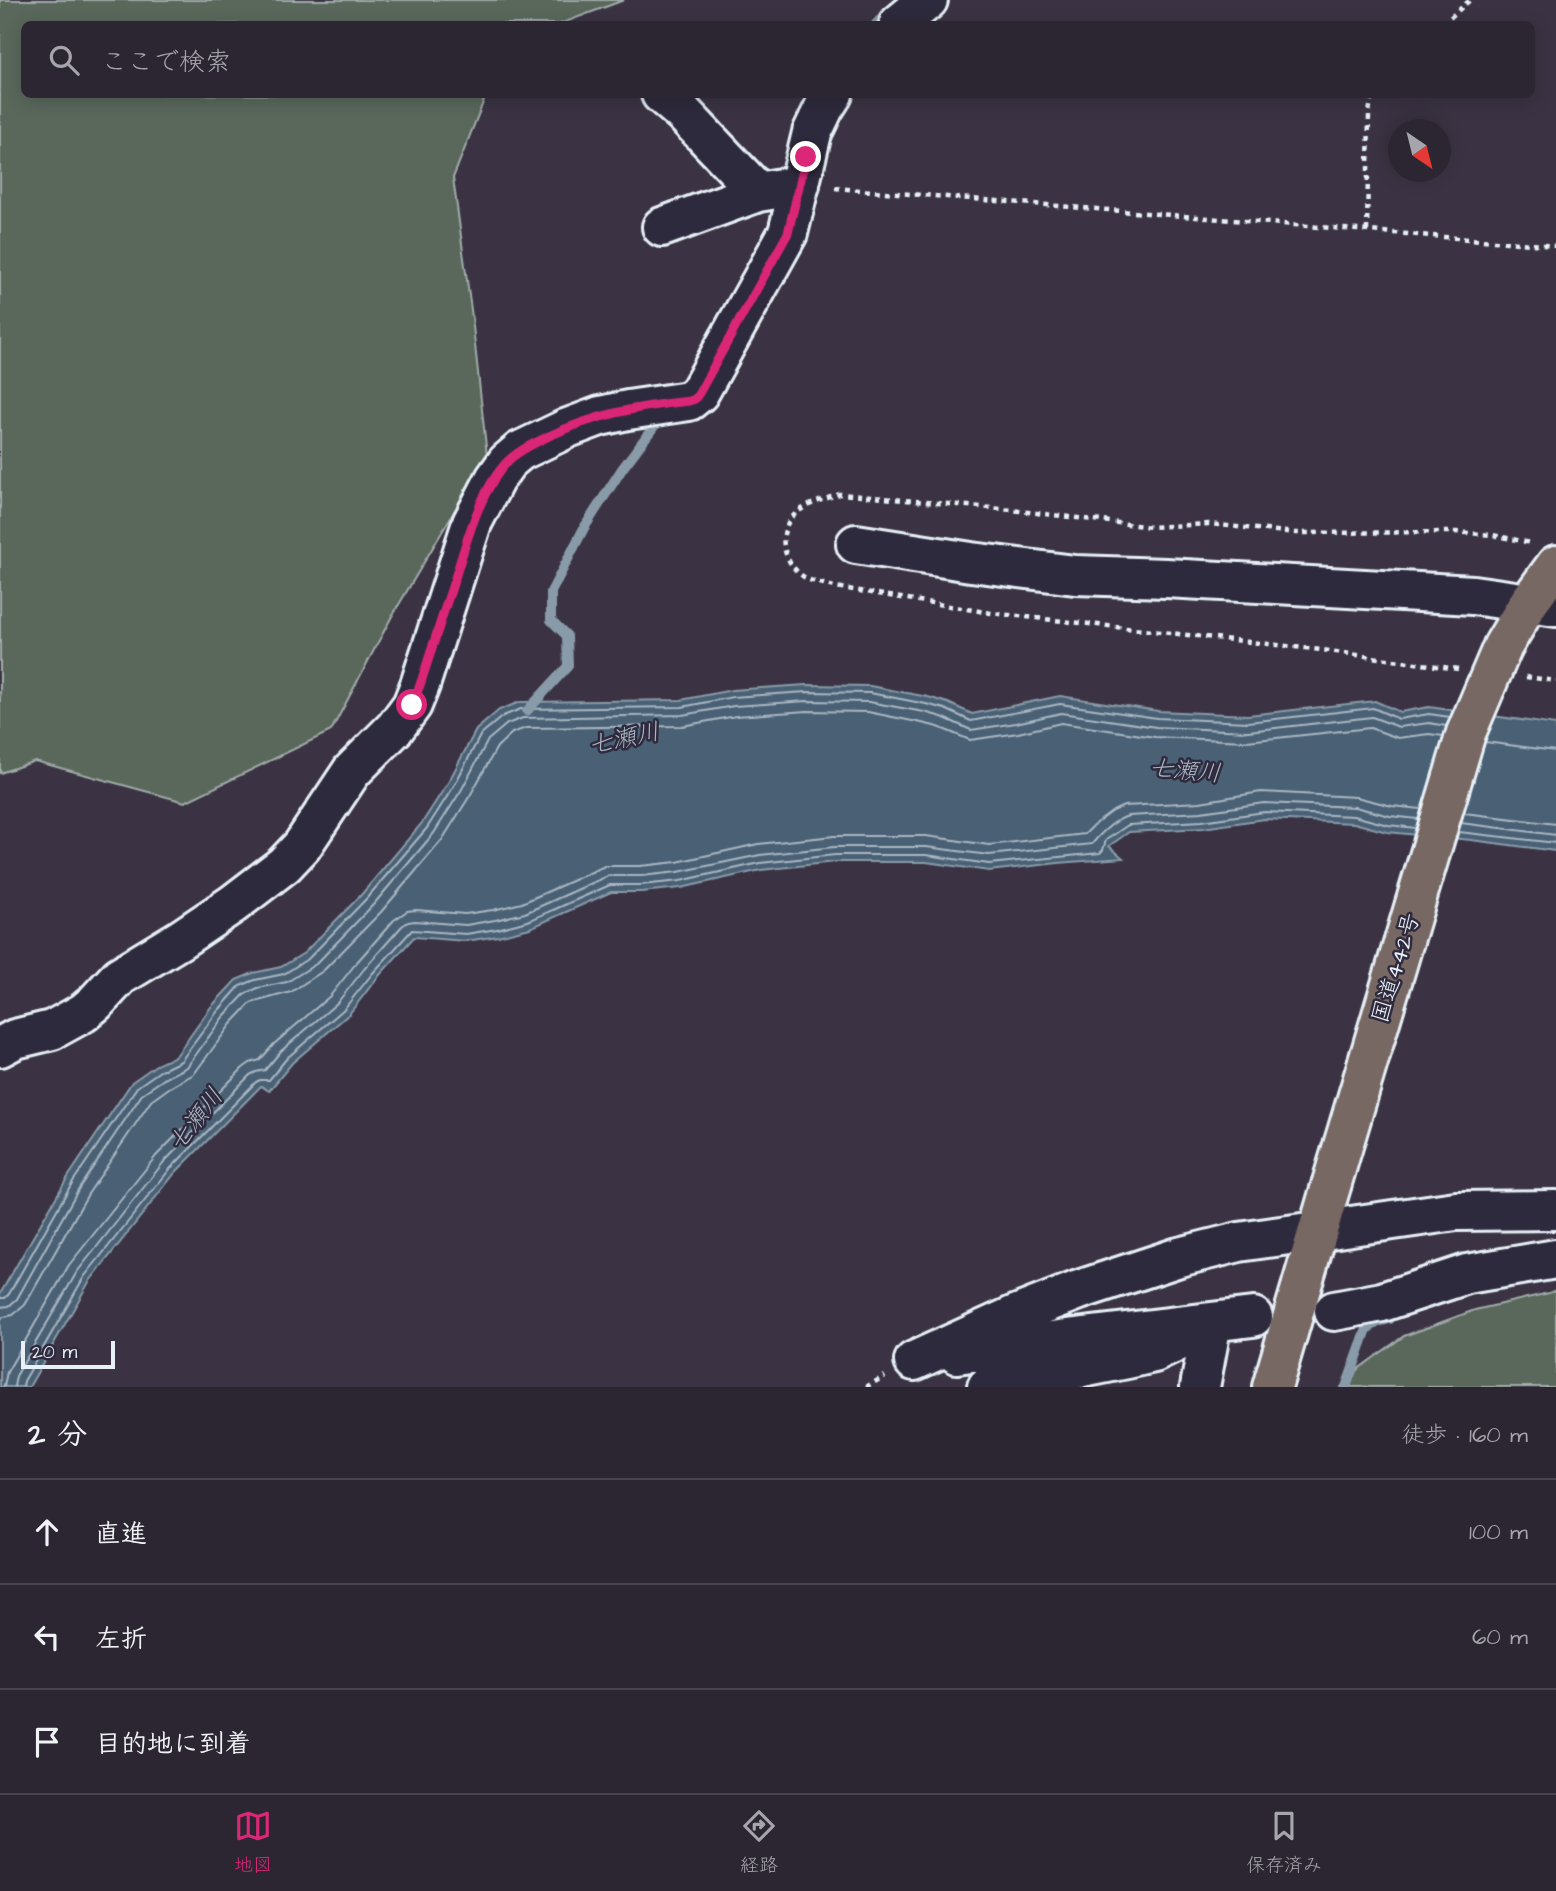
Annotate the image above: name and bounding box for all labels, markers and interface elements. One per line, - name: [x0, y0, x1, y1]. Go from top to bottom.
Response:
- search box: [21, 21, 1535, 98]
- icon: search: [45, 41, 83, 79]
- text: ここで検索: [101, 44, 231, 80]
- north arrow: [1388, 119, 1451, 182]
- route end: [790, 141, 821, 172]
- route start: [396, 689, 427, 720]
- water label: 七瀬川: [585, 715, 663, 763]
- water label: 七瀬川: [1148, 751, 1222, 791]
- street label: 国道442号: [1364, 909, 1428, 1027]
- water label: 七瀬川: [160, 1081, 232, 1159]
- scale bar: [21, 1338, 116, 1370]
- text: 20 m: [32, 1339, 77, 1366]
- text: 2 分: [28, 1414, 87, 1456]
- text: 徒歩 · 160 m: [1401, 1419, 1528, 1451]
- icon: ahead: [28, 1513, 66, 1551]
- text: 直進: [95, 1516, 147, 1552]
- text: 100 m: [1469, 1516, 1528, 1548]
- icon: left: [28, 1618, 66, 1656]
- text: 左折: [95, 1621, 147, 1657]
- text: 60 m: [1472, 1621, 1528, 1653]
- icon: arrive: [28, 1723, 66, 1761]
- text: 目的地に到着: [95, 1726, 251, 1762]
- tab: 地図: [234, 1807, 272, 1879]
- tab: 経路: [740, 1807, 778, 1879]
- tab: 保存済み: [1246, 1807, 1322, 1879]

